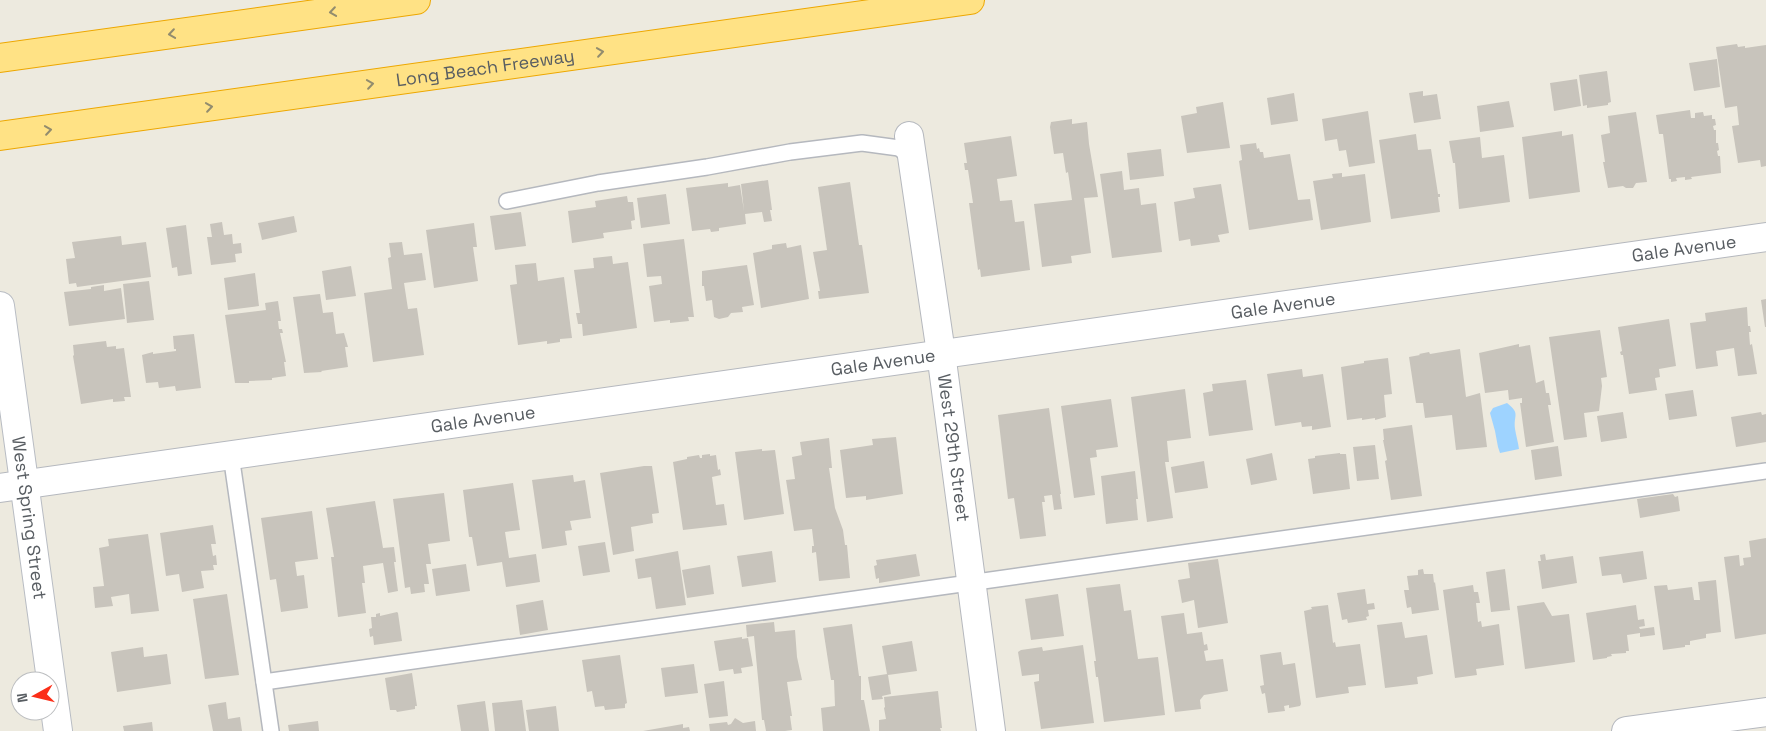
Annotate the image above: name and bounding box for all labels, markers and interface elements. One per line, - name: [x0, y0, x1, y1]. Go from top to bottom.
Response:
- one-way arrow: [328, 6, 337, 16]
- one-way arrow: [167, 28, 175, 39]
- street label: Long Beach Freeway: [394, 44, 576, 91]
- one-way arrow: [597, 47, 605, 58]
- one-way arrow: [366, 80, 374, 90]
- one-way arrow: [206, 102, 214, 113]
- one-way arrow: [44, 125, 53, 135]
- street label: Gale Avenue: [1630, 229, 1738, 267]
- street label: Gale Avenue: [1229, 286, 1337, 324]
- street label: Gale Avenue: [829, 343, 937, 381]
- street label: West 29th Street: [933, 372, 975, 523]
- street label: Gale Avenue: [429, 400, 537, 438]
- street label: West Spring Street: [7, 435, 52, 601]
- north arrow: [10, 671, 60, 721]
- text: N: [13, 692, 32, 704]

